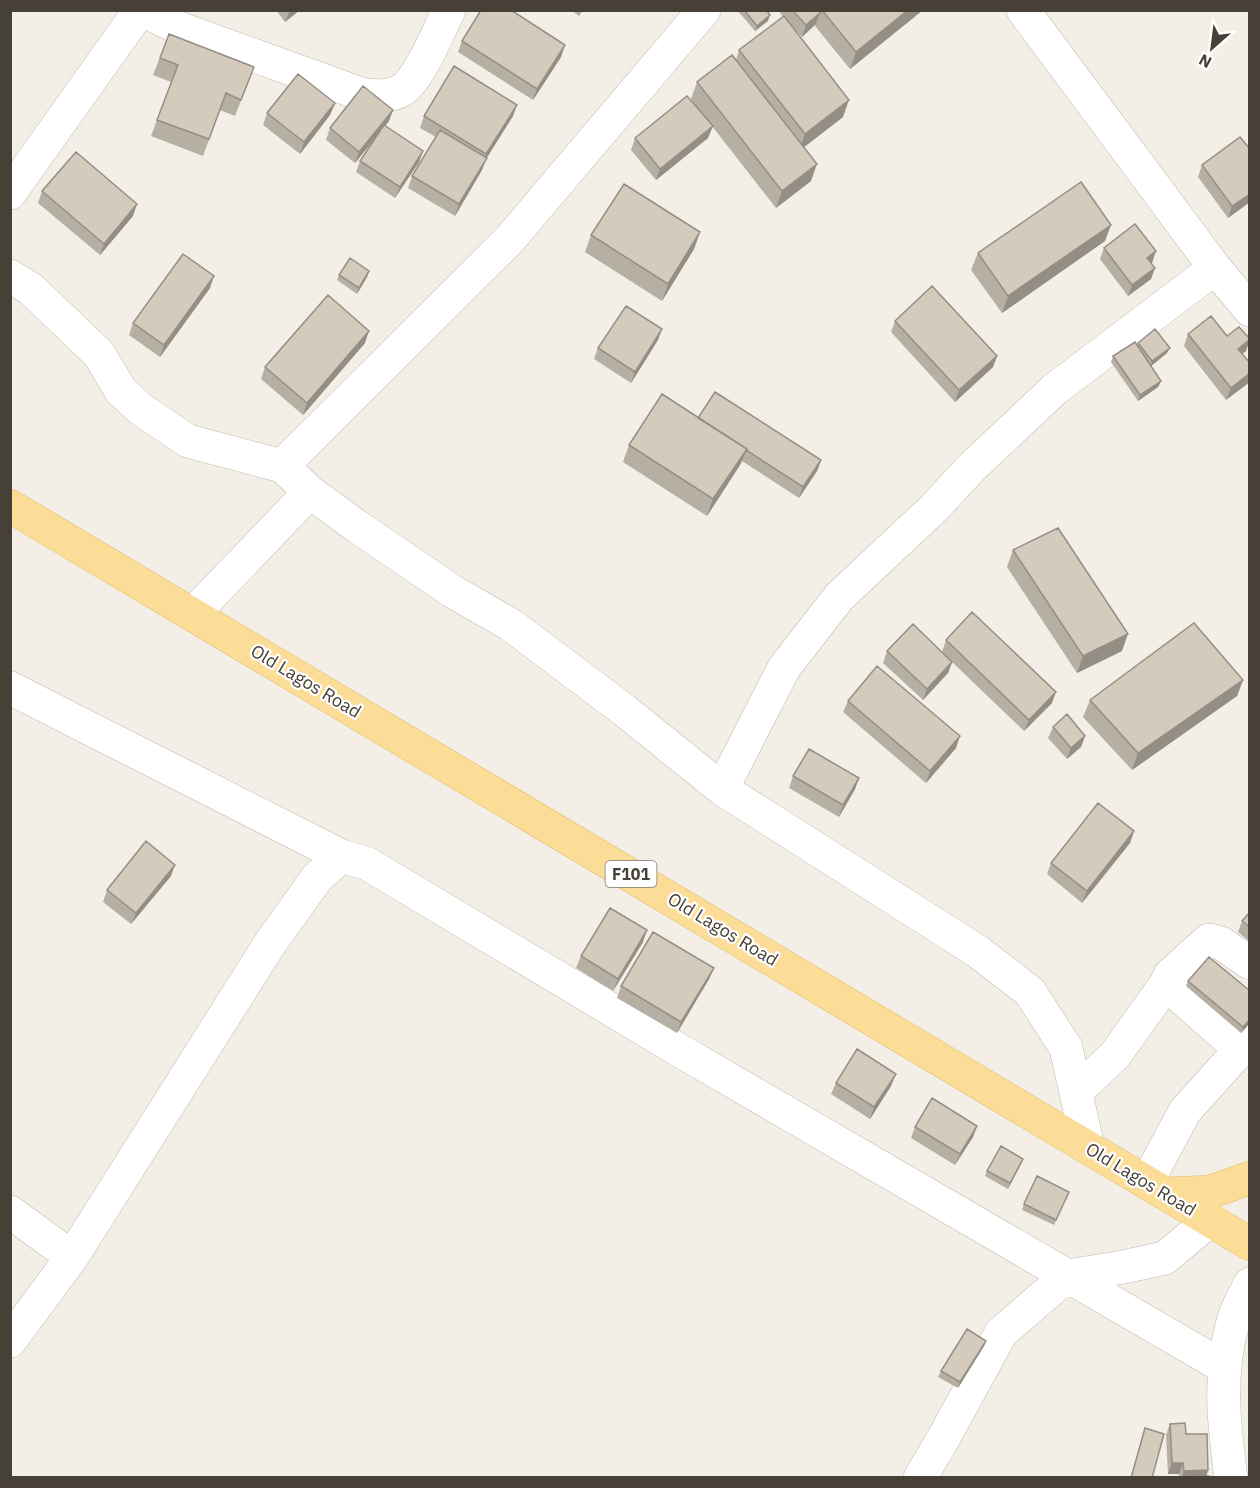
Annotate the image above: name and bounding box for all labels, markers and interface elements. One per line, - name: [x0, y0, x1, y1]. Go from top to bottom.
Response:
- north arrow: [1182, 18, 1242, 78]
- text: N: [1195, 50, 1215, 73]
- street label: Old Lagos Road: [247, 639, 365, 723]
- road number: F101: [606, 861, 656, 887]
- street label: Old Lagos Road: [664, 887, 782, 971]
- street label: Old Lagos Road: [1082, 1137, 1200, 1221]

